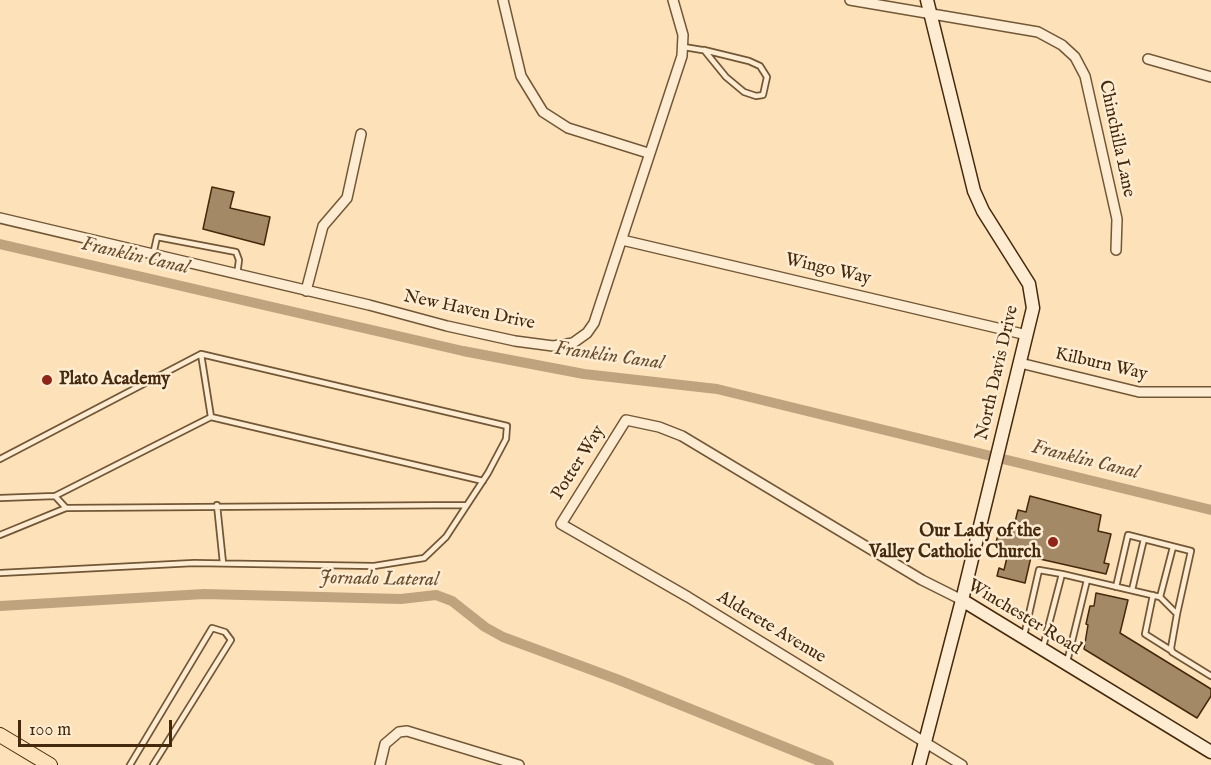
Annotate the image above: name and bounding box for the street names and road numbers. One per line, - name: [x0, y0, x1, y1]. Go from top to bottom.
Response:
- street label: Chinchilla Lane: [1093, 79, 1139, 199]
- street label: Wingo Way: [783, 250, 873, 290]
- street label: New Haven Drive: [401, 287, 537, 335]
- street label: North Davis Drive: [972, 303, 1024, 443]
- street label: Kilburn Way: [1053, 344, 1149, 386]
- street label: Potter Way: [548, 422, 610, 504]
- street label: Winchester Road: [963, 576, 1085, 660]
- street label: Alderete Avenue: [713, 587, 829, 669]

